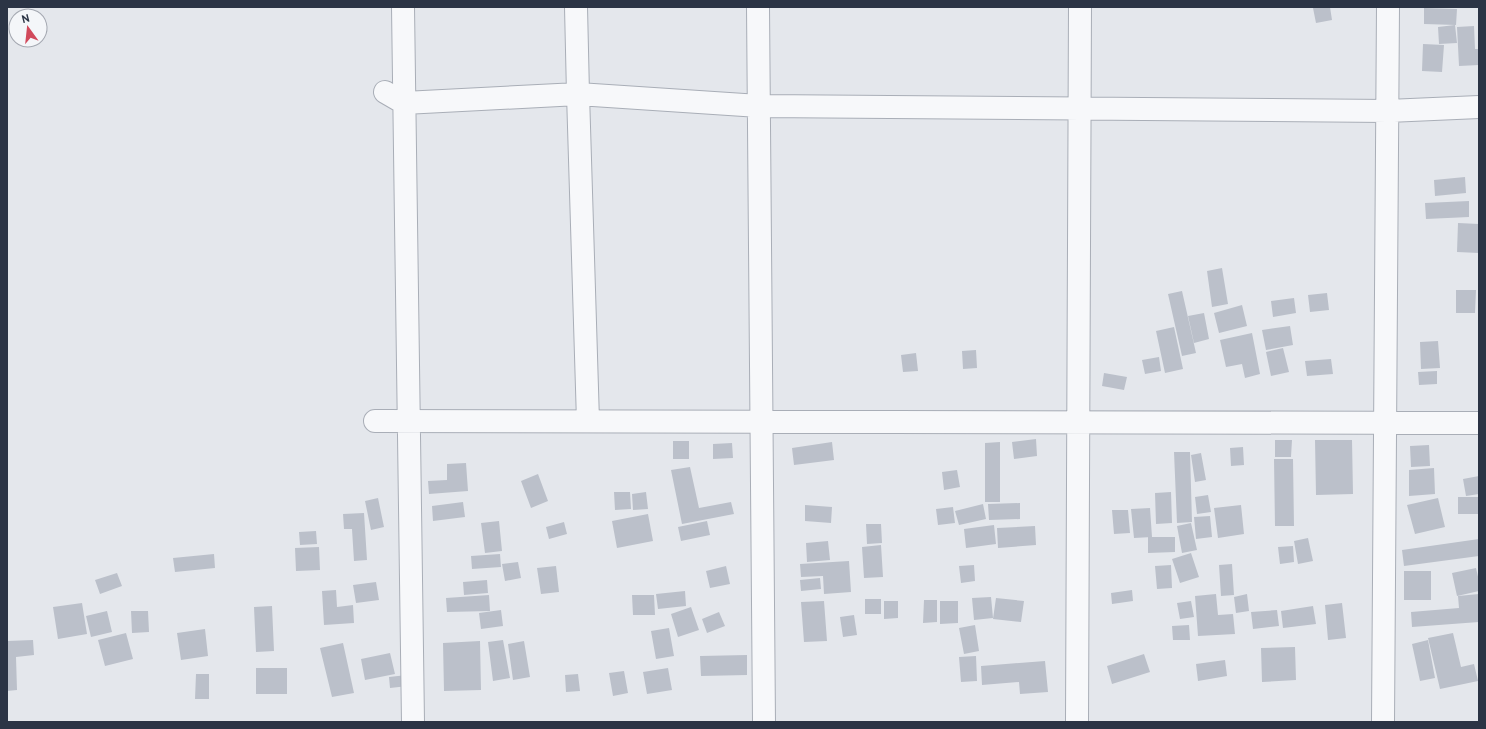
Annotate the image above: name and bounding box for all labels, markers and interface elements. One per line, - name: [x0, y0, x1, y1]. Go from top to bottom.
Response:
- north arrow: [8, 8, 48, 48]
- text: N: [20, 12, 31, 27]

